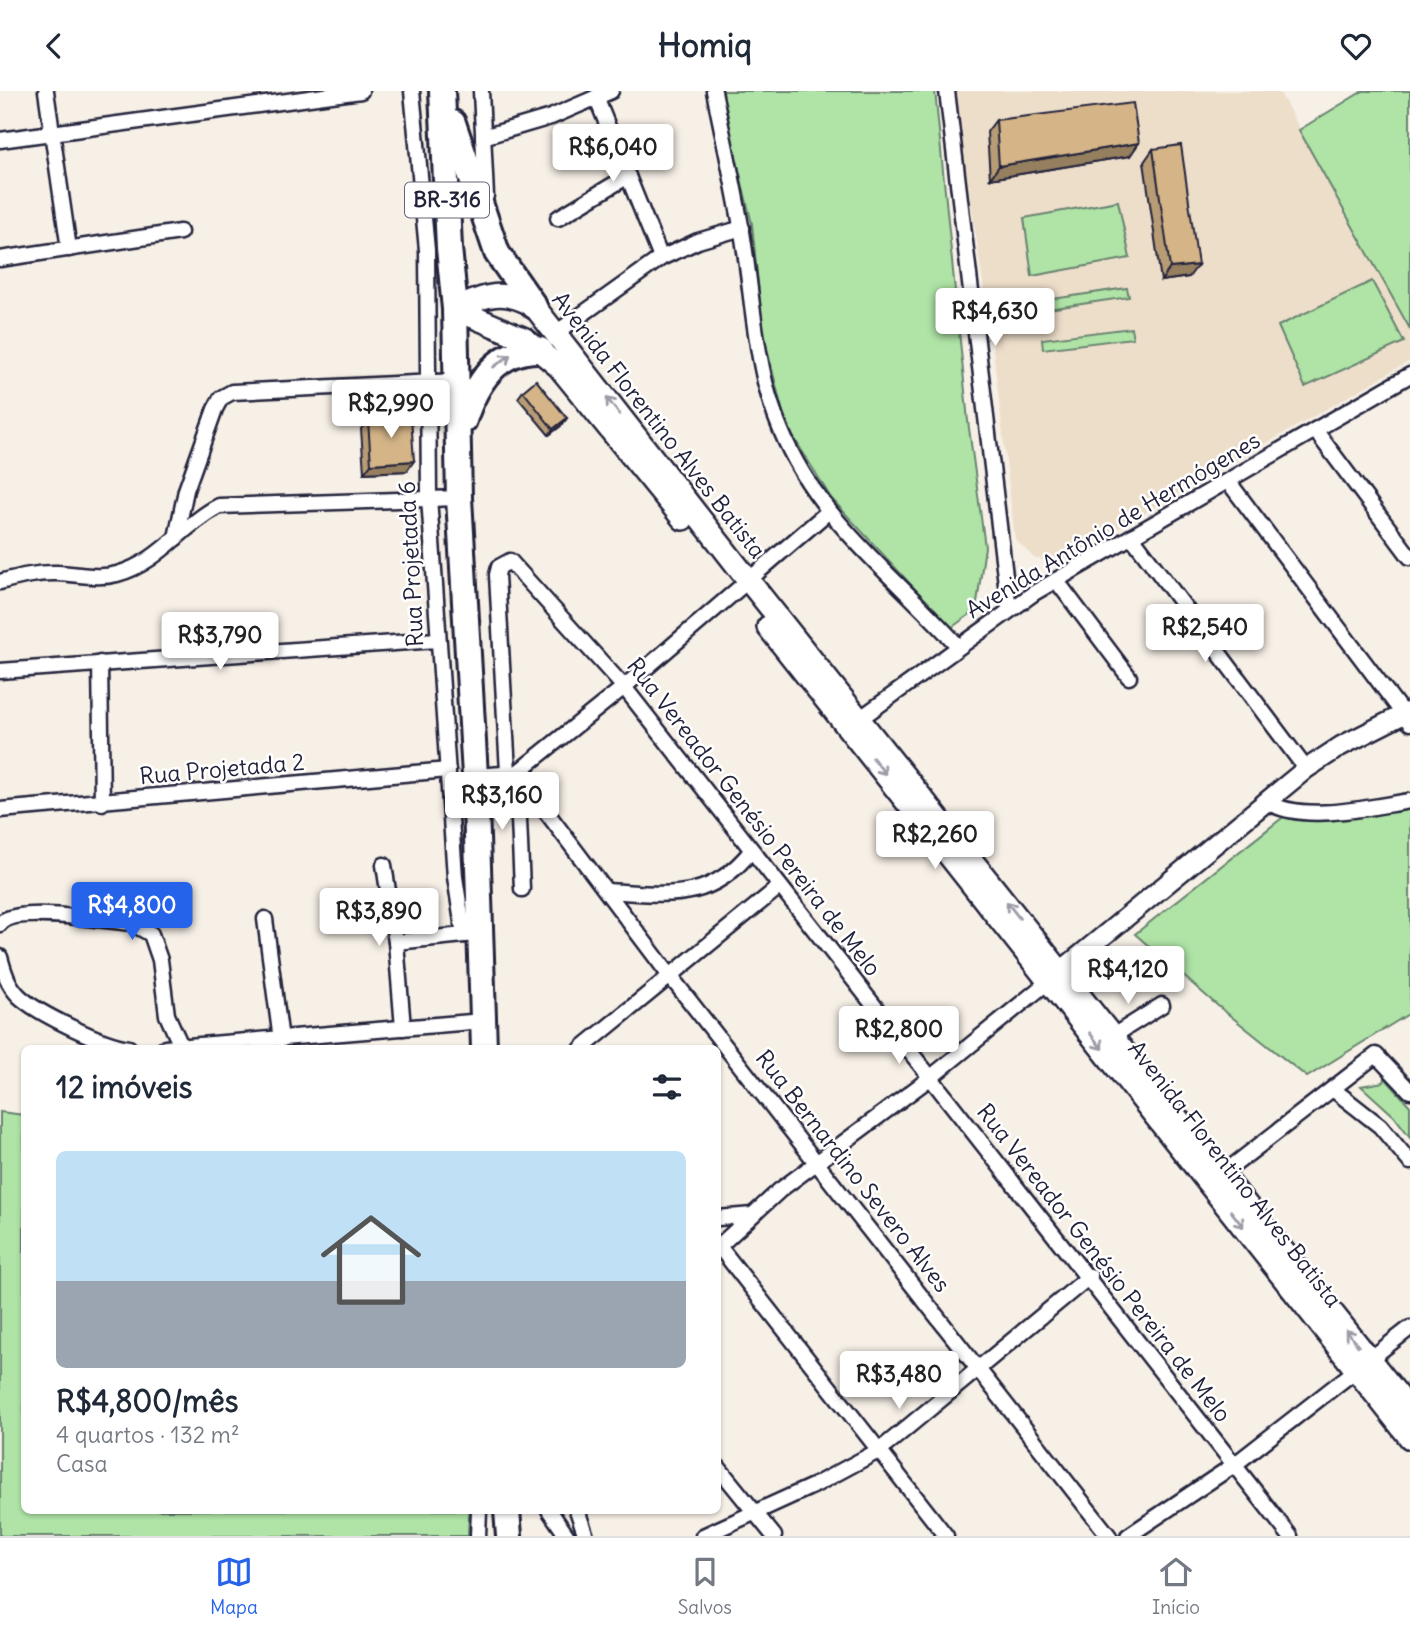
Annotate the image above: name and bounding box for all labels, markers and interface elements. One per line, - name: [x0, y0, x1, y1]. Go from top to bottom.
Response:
- text: Homiq: [658, 25, 752, 66]
- icon: back: [35, 27, 73, 65]
- icon: heart: [1337, 27, 1375, 65]
- pin: R$6,040: [548, 125, 678, 184]
- text: R$6,040: [568, 132, 658, 161]
- road number: BR-316: [405, 183, 489, 217]
- street label: Avenida Florentino Alves Batista: [546, 286, 773, 564]
- pin: R$4,630: [930, 289, 1060, 348]
- text: R$4,630: [952, 296, 1038, 325]
- one-way arrow: [492, 354, 511, 369]
- pin: R$2,990: [326, 381, 456, 440]
- text: R$2,990: [348, 388, 434, 417]
- one-way arrow: [605, 397, 620, 415]
- street label: Avenida Antônio de Hermógenes: [960, 425, 1265, 624]
- street label: Rua Projetada 6: [392, 480, 429, 648]
- pin: R$2,540: [1140, 605, 1270, 664]
- text: R$2,540: [1162, 612, 1248, 641]
- pin: R$3,790: [155, 613, 285, 672]
- text: R$3,790: [178, 620, 262, 649]
- street label: Rua Vereador Genésio Pereira de Melo: [621, 652, 888, 982]
- street label: Rua Projetada 2: [138, 747, 306, 790]
- one-way arrow: [871, 757, 886, 775]
- pin: R$3,160: [437, 773, 567, 832]
- text: R$3,160: [461, 780, 543, 809]
- pin: R$2,260: [870, 811, 1000, 871]
- text: R$2,260: [892, 819, 978, 848]
- pin: R$4,800: [67, 883, 197, 942]
- pin: R$3,890: [314, 889, 444, 948]
- text: R$4,800: [87, 890, 177, 919]
- text: R$3,890: [336, 896, 422, 925]
- one-way arrow: [1005, 902, 1020, 920]
- pin: R$4,120: [1063, 947, 1193, 1006]
- text: R$4,120: [1087, 954, 1169, 983]
- pin: R$2,800: [834, 1007, 964, 1066]
- text: R$2,800: [855, 1014, 943, 1043]
- one-way arrow: [1088, 1031, 1103, 1049]
- street label: Avenida Florentino Alves Batista: [1122, 1035, 1349, 1313]
- street label: Rua Bernardino Severo Alves: [750, 1044, 957, 1298]
- text: 12 imóveis: [56, 1068, 192, 1106]
- icon: filters: [648, 1068, 686, 1106]
- street label: Rua Vereador Genésio Pereira de Melo: [971, 1098, 1238, 1428]
- icon: home: [308, 1197, 434, 1323]
- one-way arrow: [1229, 1210, 1245, 1228]
- one-way arrow: [1345, 1329, 1360, 1347]
- pin: R$3,480: [834, 1351, 964, 1411]
- text: R$3,480: [856, 1359, 942, 1388]
- text: R$4,800/mês: [56, 1382, 238, 1420]
- text: 4 quartos · 132 m²: [56, 1420, 240, 1449]
- text: Casa: [56, 1449, 108, 1478]
- tab: Mapa: [210, 1553, 258, 1619]
- tab: Salvos: [678, 1553, 732, 1619]
- tab: Início: [1152, 1553, 1200, 1619]

